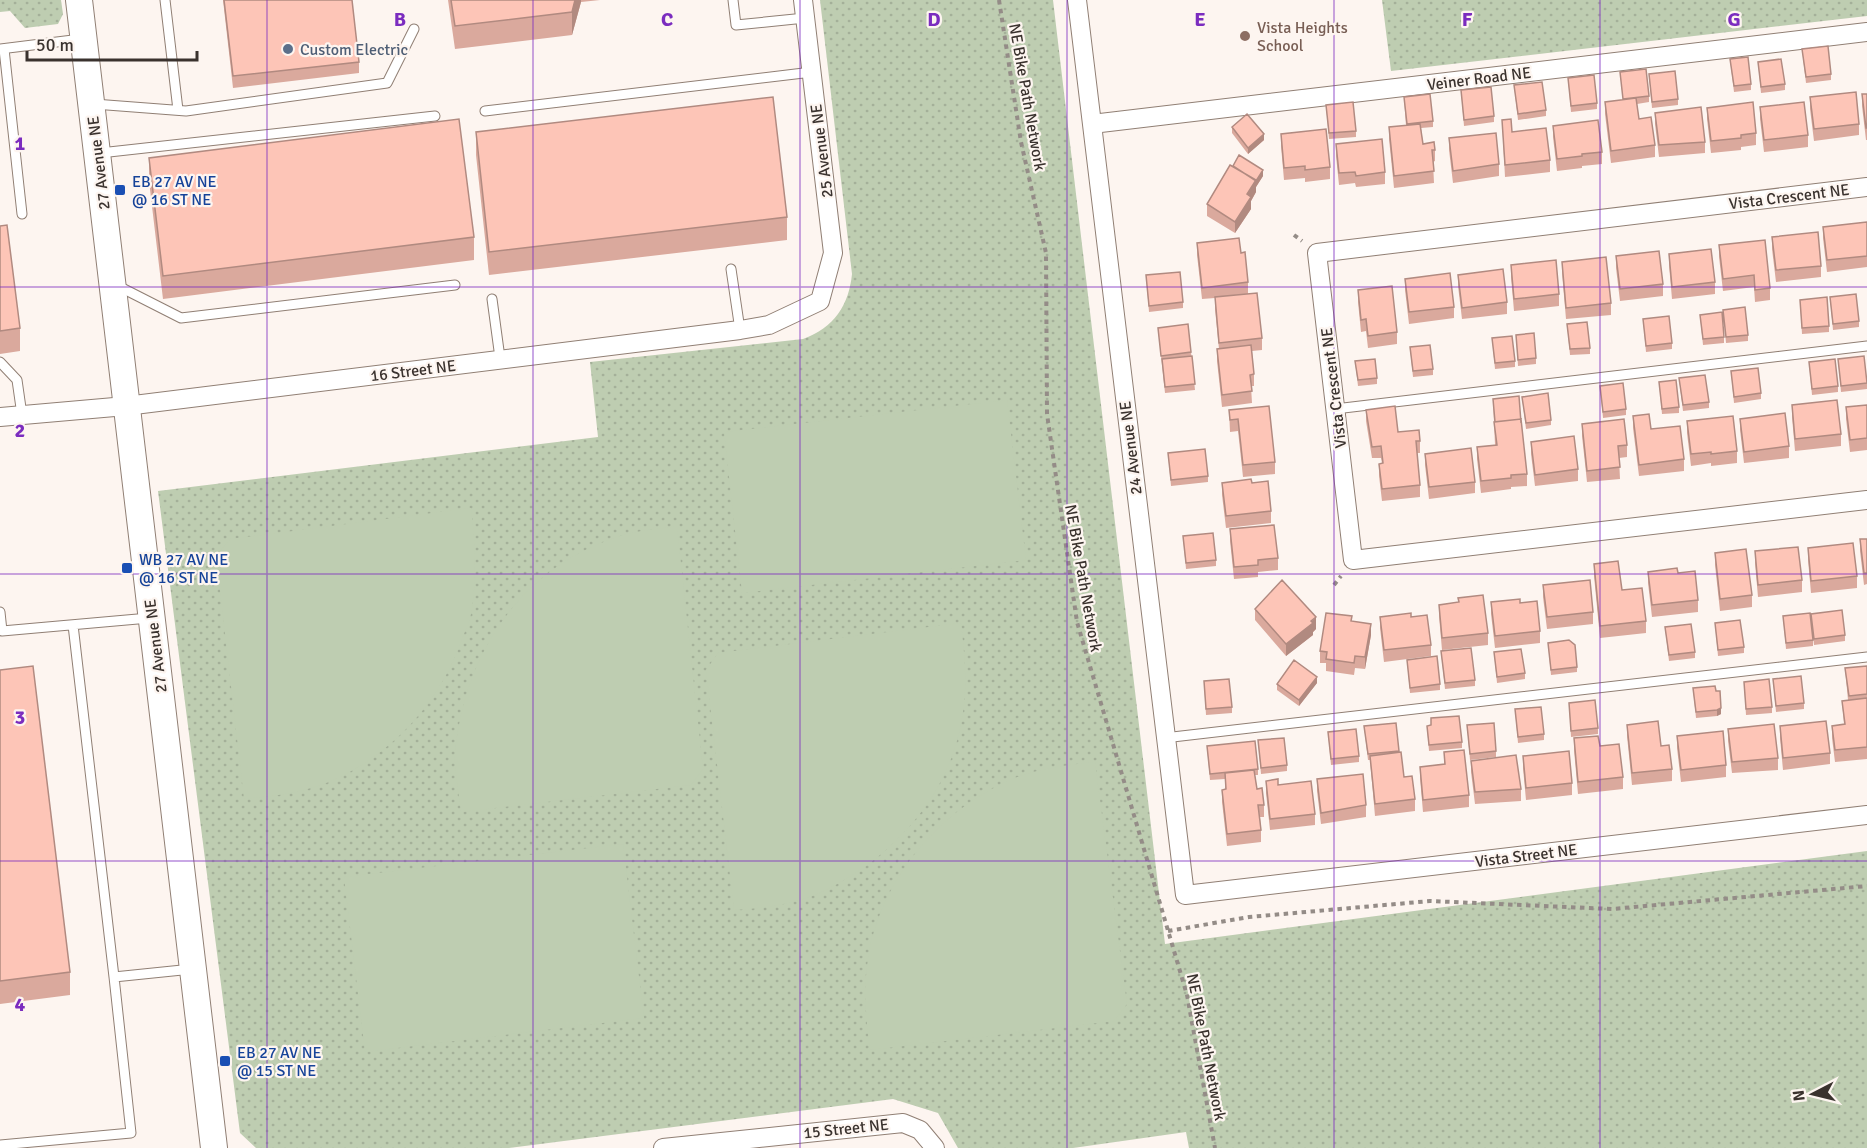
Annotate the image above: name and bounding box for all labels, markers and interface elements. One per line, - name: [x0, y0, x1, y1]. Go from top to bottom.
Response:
- text: B: [394, 7, 406, 32]
- text: C: [661, 7, 673, 32]
- text: D: [927, 7, 941, 32]
- text: E: [1194, 7, 1206, 32]
- text: F: [1462, 7, 1473, 32]
- text: G: [1727, 7, 1741, 32]
- place label: Vista Heights School: [1257, 18, 1348, 56]
- street label: NE Bike Path Network: [1004, 22, 1050, 172]
- scale bar: [27, 24, 196, 62]
- marker: Vista Heights School: [1238, 29, 1252, 43]
- text: 50 m: [36, 34, 74, 56]
- place label: Custom Electric: [300, 40, 408, 60]
- marker: Custom Electric: [281, 42, 295, 56]
- street label: Veiner Road NE: [1426, 63, 1532, 95]
- street label: 25 Avenue NE: [806, 103, 838, 199]
- street label: 27 Avenue NE: [83, 115, 115, 211]
- text: 1: [15, 131, 26, 156]
- place label: EB 27 AV NE @ 16 ST NE: [132, 172, 217, 210]
- street label: Vista Crescent NE: [1728, 180, 1851, 214]
- marker: EB 27 AV NE @ 16 ST NE: [113, 183, 127, 197]
- street label: Vista Crescent NE: [1317, 326, 1351, 449]
- street label: 16 Street NE: [369, 356, 457, 386]
- street label: 24 Avenue NE: [1115, 400, 1147, 496]
- text: 2: [15, 418, 25, 443]
- street label: NE Bike Path Network: [1060, 503, 1106, 653]
- place label: WB 27 AV NE @ 16 ST NE: [139, 550, 228, 588]
- marker: WB 27 AV NE @ 16 ST NE: [120, 561, 134, 575]
- street label: 27 Avenue NE: [140, 598, 172, 694]
- text: 3: [15, 705, 25, 730]
- street label: Vista Street NE: [1474, 840, 1578, 872]
- street label: NE Bike Path Network: [1182, 972, 1230, 1122]
- text: 4: [15, 992, 26, 1017]
- place label: EB 27 AV NE @ 15 ST NE: [237, 1043, 322, 1081]
- marker: EB 27 AV NE @ 15 ST NE: [218, 1054, 232, 1068]
- north arrow: [1783, 1064, 1843, 1124]
- text: N: [1789, 1089, 1810, 1102]
- street label: 15 Street NE: [802, 1115, 890, 1143]

